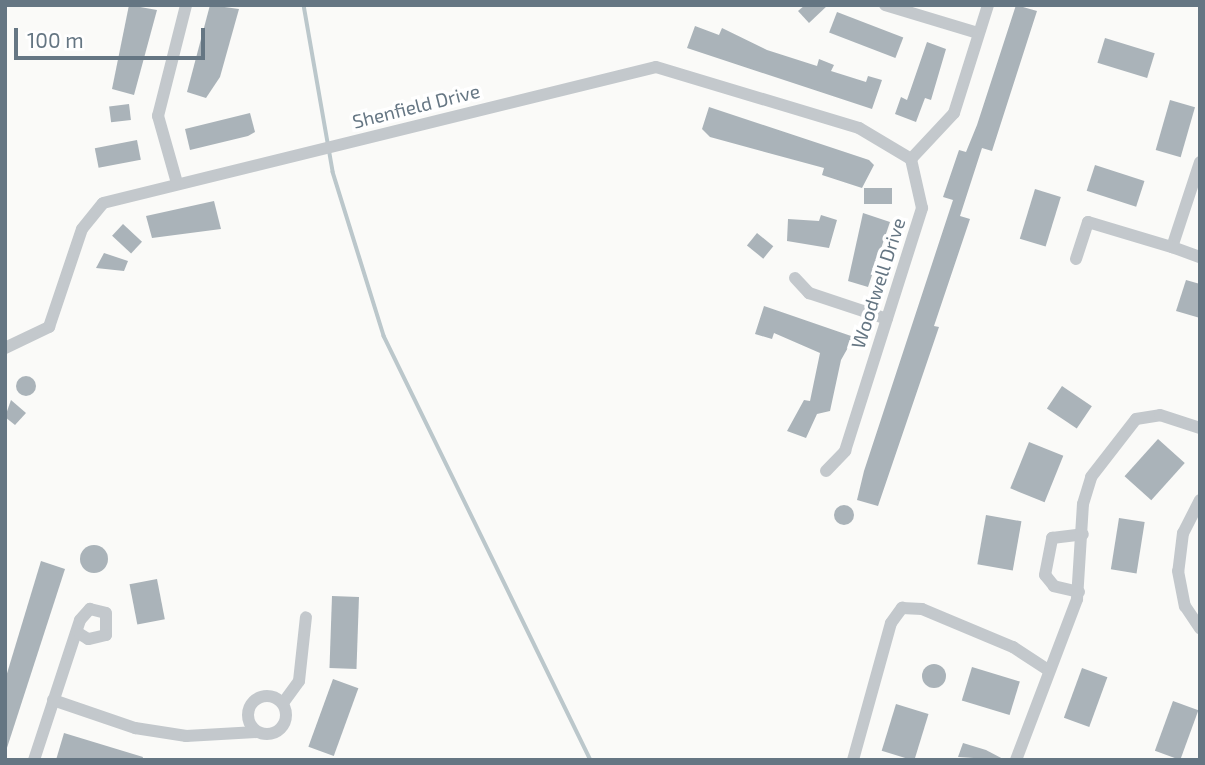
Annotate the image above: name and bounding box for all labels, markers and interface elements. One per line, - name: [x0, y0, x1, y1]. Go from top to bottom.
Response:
- scale bar: [18, 14, 208, 58]
- text: 100 m: [27, 27, 84, 52]
- street label: Shenfield Drive: [350, 79, 482, 133]
- street label: Woodwell Drive: [846, 215, 910, 351]

